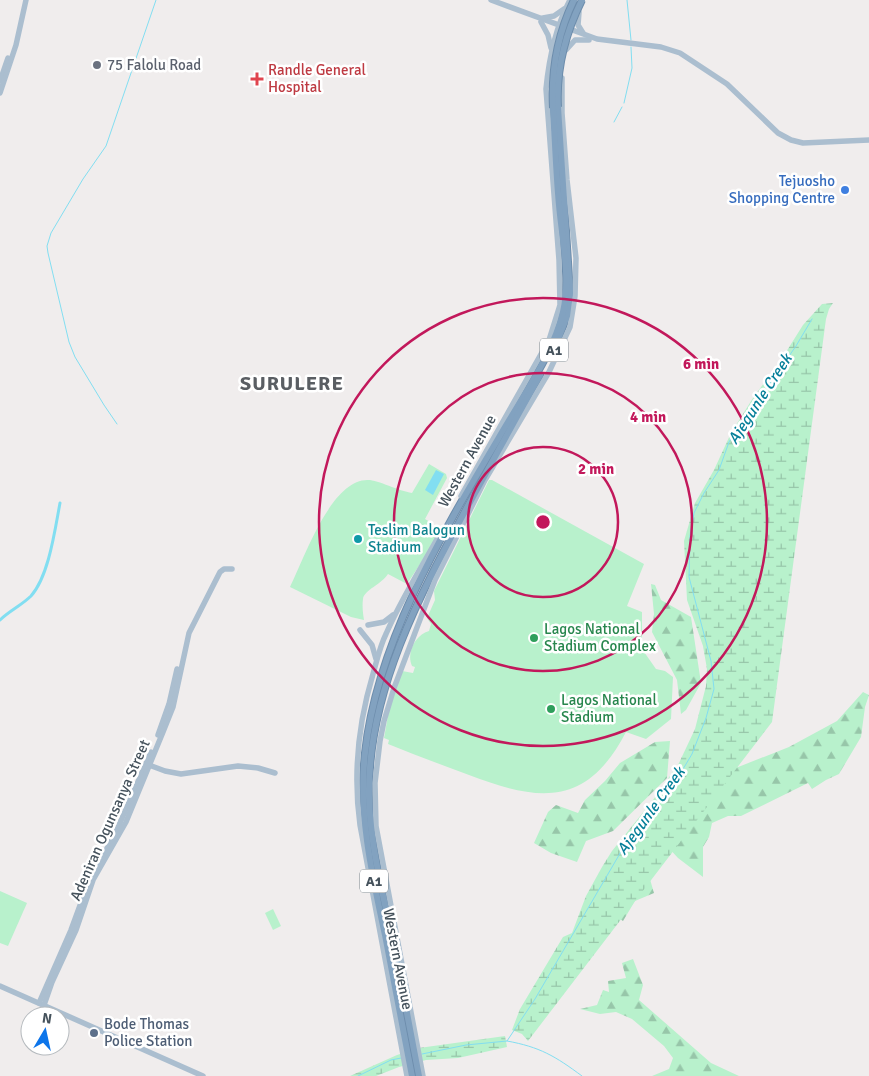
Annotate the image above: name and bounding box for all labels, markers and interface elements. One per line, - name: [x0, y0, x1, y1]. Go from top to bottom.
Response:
- place label: 75 Falolu Road: [107, 56, 201, 74]
- marker: 75 Falolu Road: [91, 59, 103, 71]
- place label: Randle General Hospital: [268, 61, 366, 96]
- marker: Randle General Hospital: [250, 72, 264, 86]
- place label: Tejuosho Shopping Centre: [729, 172, 835, 207]
- marker: Tejuosho Shopping Centre: [839, 184, 851, 196]
- road number: A1: [540, 338, 568, 362]
- water label: Ajegunle Creek: [723, 348, 798, 448]
- text: 6 min: [683, 355, 719, 373]
- district label: SURULERE: [240, 371, 344, 396]
- text: 4 min: [630, 408, 666, 426]
- street label: Western Avenue: [434, 412, 500, 510]
- text: 2 min: [578, 460, 614, 478]
- centre of rings: [534, 513, 552, 531]
- place label: Teslim Balogun Stadium: [368, 521, 465, 556]
- marker: Teslim Balogun Stadium: [352, 533, 364, 545]
- place label: Lagos National Stadium Complex: [544, 620, 656, 655]
- marker: Lagos National Stadium Complex: [528, 632, 540, 644]
- place label: Lagos National Stadium: [561, 691, 657, 726]
- marker: Lagos National Stadium: [545, 703, 557, 715]
- street label: Adeniran Ogunsanya Street: [66, 737, 154, 903]
- water label: Ajegunle Creek: [612, 762, 691, 859]
- road number: A1: [360, 869, 388, 892]
- street label: Western Avenue: [379, 907, 417, 1011]
- north arrow: [20, 1006, 70, 1056]
- text: N: [41, 1009, 53, 1028]
- place label: Bode Thomas Police Station: [104, 1015, 193, 1050]
- marker: Bode Thomas Police Station: [88, 1027, 100, 1039]

